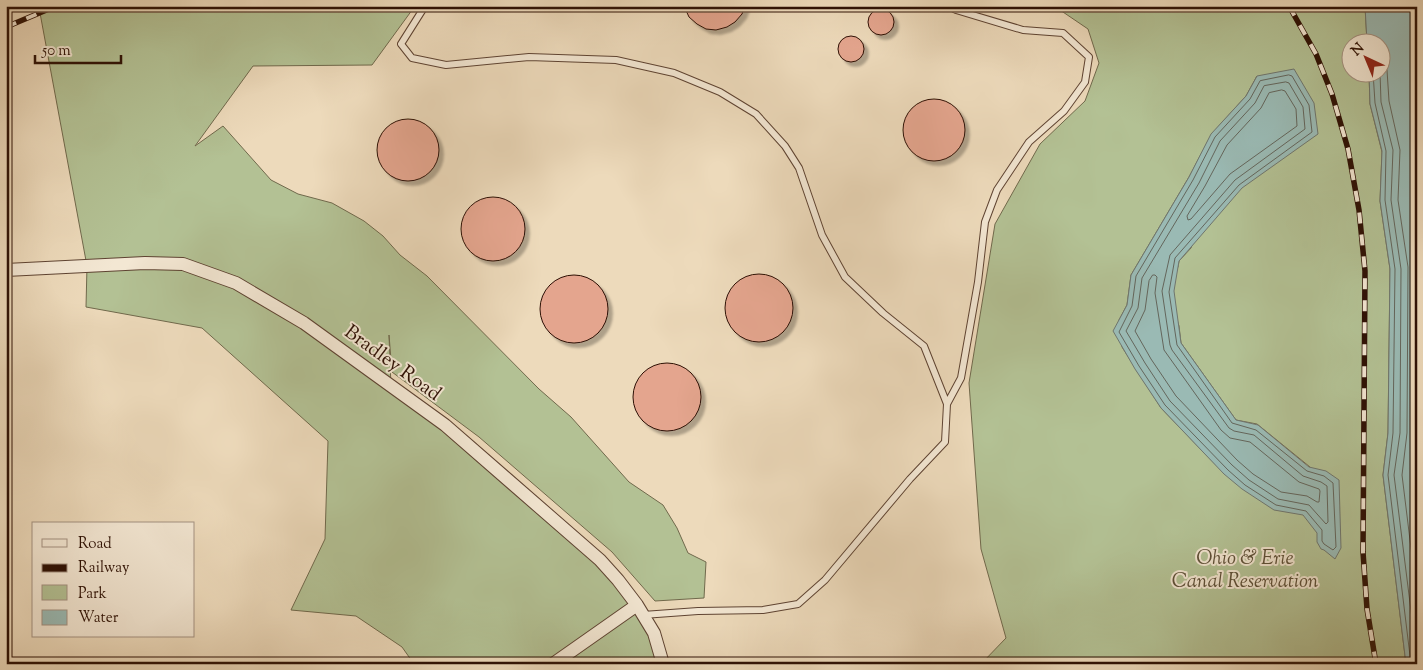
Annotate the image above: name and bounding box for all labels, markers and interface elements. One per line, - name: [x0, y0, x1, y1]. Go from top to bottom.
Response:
- scale bar: [35, 32, 121, 64]
- north arrow: [1340, 32, 1390, 82]
- text: N: [1347, 39, 1369, 61]
- text: 50 m: [41, 41, 71, 62]
- street label: Bradley Road: [337, 319, 447, 409]
- legend: [32, 522, 195, 638]
- text: Road: [78, 534, 112, 555]
- park label: Ohio & Erie Canal Reservation: [1172, 545, 1319, 597]
- text: Railway: [78, 558, 130, 579]
- text: Park: [78, 584, 107, 605]
- text: Water: [78, 608, 119, 629]

